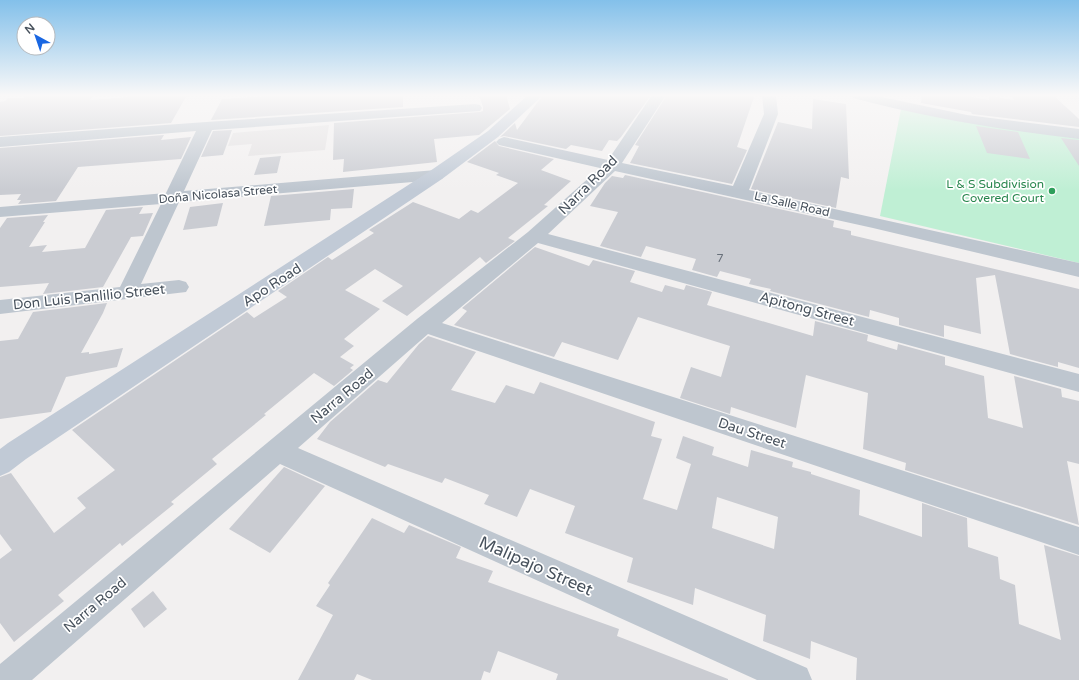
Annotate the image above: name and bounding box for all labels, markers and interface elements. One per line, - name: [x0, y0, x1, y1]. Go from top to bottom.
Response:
- north arrow: [16, 16, 56, 56]
- text: N: [22, 21, 37, 37]
- street label: Narra Road: [555, 152, 621, 218]
- place label: L & S Subdivision Covered Court: [946, 177, 1044, 205]
- street label: Doña Nicolasa Street: [158, 182, 278, 206]
- marker: L & S Subdivision Covered Court: [1047, 186, 1057, 196]
- street label: La Salle Road: [753, 189, 831, 219]
- house number: 7: [716, 251, 724, 265]
- street label: Apo Road: [239, 260, 305, 310]
- street label: Don Luis Panlilio Street: [12, 280, 167, 313]
- street label: Apitong Street: [758, 288, 857, 330]
- street label: Narra Road: [307, 365, 377, 427]
- street label: Dau Street: [716, 414, 789, 452]
- street label: Malipajo Street: [476, 532, 597, 601]
- street label: Narra Road: [60, 574, 130, 636]

